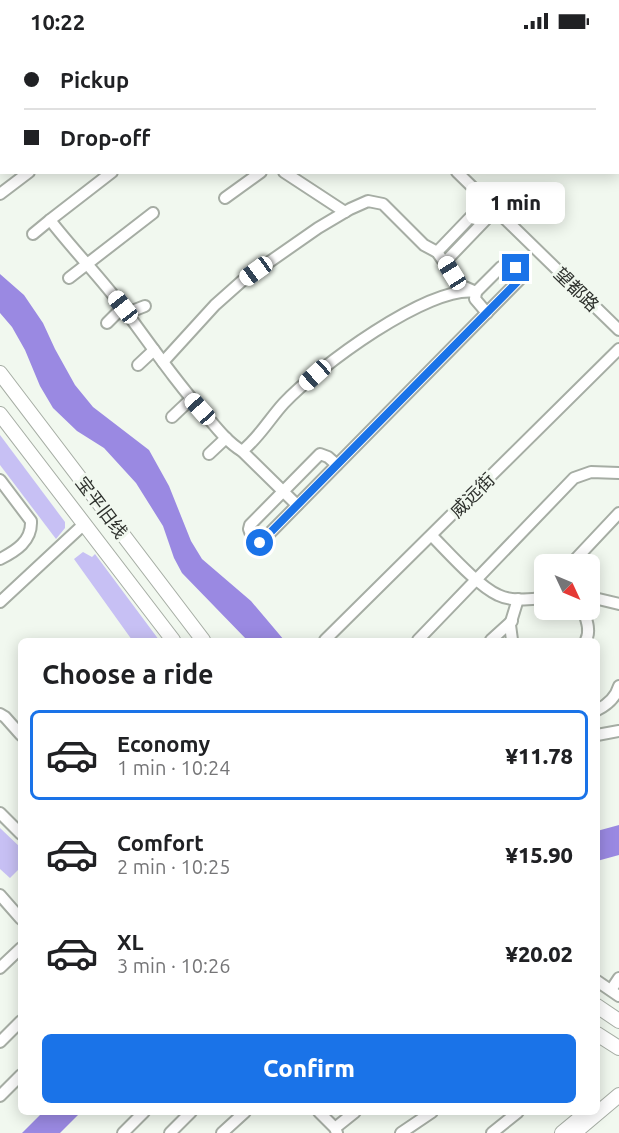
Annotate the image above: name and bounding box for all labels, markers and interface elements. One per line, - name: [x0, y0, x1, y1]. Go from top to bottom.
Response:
- text: 10:22: [30, 9, 85, 34]
- text: Pickup: [60, 67, 129, 92]
- text: Drop-off: [60, 125, 150, 150]
- callout: 1 min: [466, 181, 566, 223]
- text: 1 min: [490, 191, 541, 214]
- car: [236, 253, 276, 289]
- car: [435, 253, 469, 293]
- route end: [502, 254, 529, 281]
- street label: 望都路: [551, 263, 603, 315]
- car: [105, 287, 141, 327]
- car: [296, 356, 334, 394]
- car: [181, 390, 219, 428]
- street label: 威远街: [446, 469, 498, 521]
- street label: 宝平旧线: [72, 472, 132, 542]
- route start: [246, 529, 273, 556]
- north arrow: [534, 554, 600, 620]
- map controls: [534, 554, 600, 620]
- text: Choose a ride: [42, 659, 214, 689]
- icon: car: [45, 728, 99, 782]
- text: Economy: [117, 731, 210, 756]
- text: ¥11.78: [506, 743, 573, 768]
- text: 1 min · 10:24: [117, 756, 231, 779]
- icon: car: [45, 827, 99, 881]
- text: Comfort: [117, 830, 204, 855]
- text: ¥15.90: [506, 842, 573, 867]
- text: 2 min · 10:25: [117, 855, 231, 878]
- icon: car: [45, 926, 99, 980]
- text: XL: [117, 929, 144, 954]
- text: ¥20.02: [506, 941, 573, 966]
- text: 3 min · 10:26: [117, 954, 231, 977]
- button: Confirm: [42, 1034, 576, 1103]

